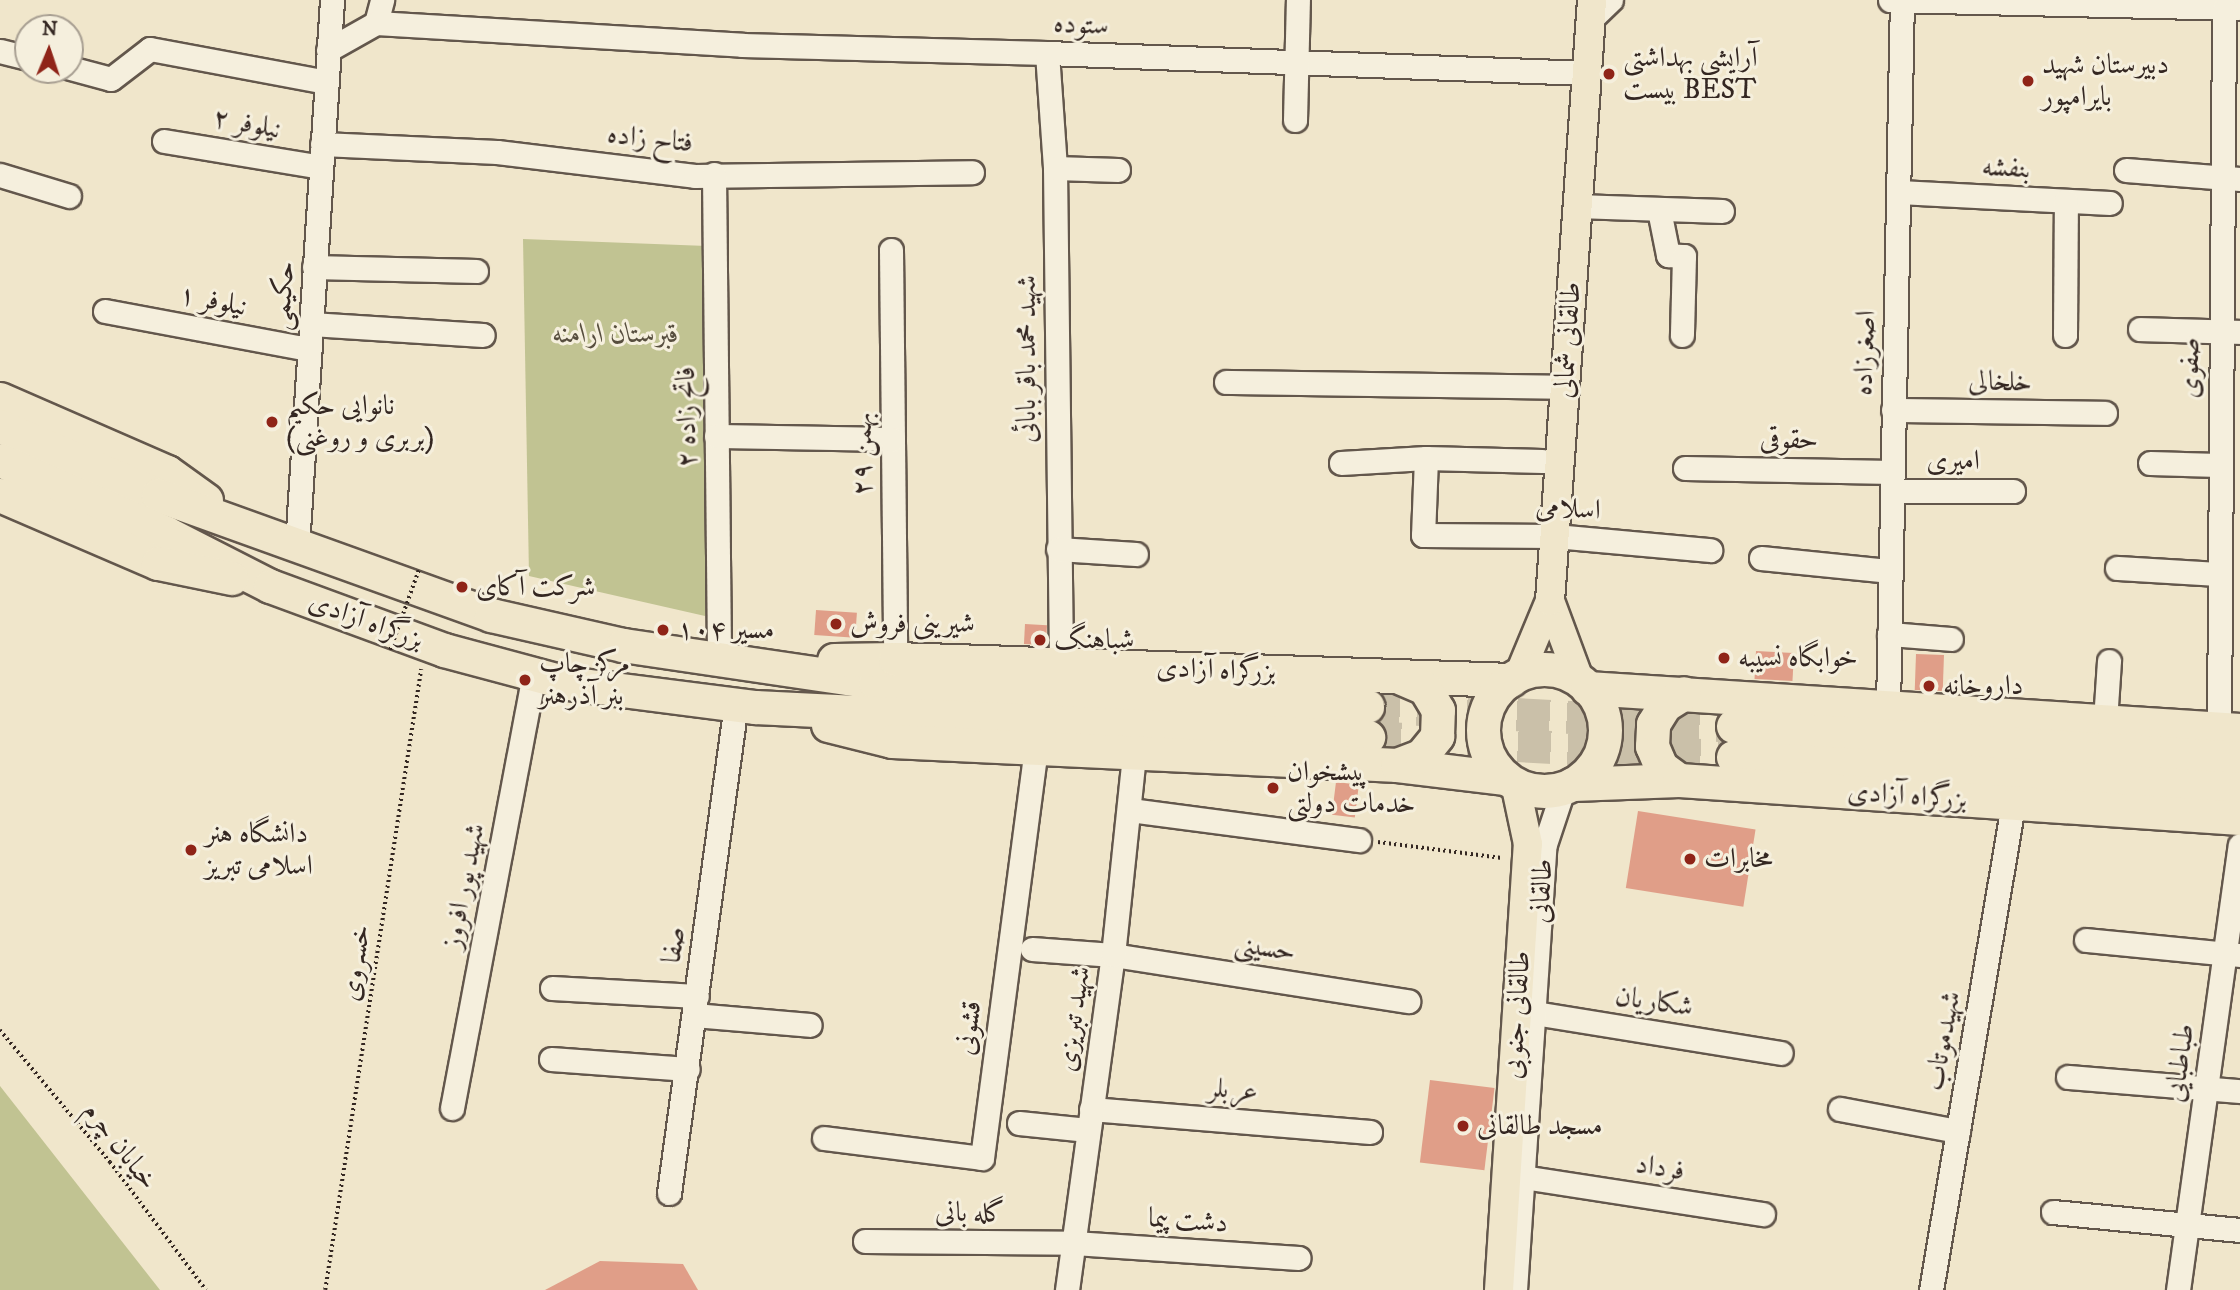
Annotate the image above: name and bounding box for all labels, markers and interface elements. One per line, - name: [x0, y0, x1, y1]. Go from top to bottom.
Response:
- street label: ستوده: [1053, 7, 1109, 43]
- north arrow: [14, 14, 84, 84]
- text: N: [41, 18, 58, 41]
- place label: آرایشی بهداشتی بیست BEST: [1623, 41, 1757, 107]
- place label: دبیرستان شهید بایرامپور: [2042, 48, 2169, 114]
- marker: آرایشی بهداشتی بیست BEST: [1601, 66, 1617, 82]
- marker: دبیرستان شهید بایرامپور: [2020, 73, 2036, 89]
- street label: نیلوفر ۲: [210, 101, 284, 147]
- street label: فتاح زاده: [605, 118, 695, 160]
- street label: بنفشه: [1981, 150, 2031, 186]
- street label: حکیمی: [264, 260, 302, 332]
- street label: شهید محمد باقر بابائی: [1010, 275, 1044, 443]
- street label: نیلوفر ۱: [176, 278, 250, 324]
- street label: طالقانی شمالی: [1547, 281, 1589, 399]
- street label: اصغرزاده: [1847, 310, 1883, 396]
- park label: قبرستان ارامنه: [553, 317, 679, 351]
- street label: صفوی: [2173, 337, 2207, 399]
- street label: خلخالی: [1968, 365, 2032, 399]
- street label: فاتح زاده ۲: [669, 366, 705, 468]
- place label: نانوایی حکیم (بربری و روغنی): [286, 389, 434, 455]
- street label: ۲۹ بهمن: [846, 412, 880, 496]
- marker: نانوایی حکیم (بربری و روغنی): [264, 414, 280, 430]
- street label: حقوقی: [1759, 423, 1819, 457]
- street label: امیری: [1926, 444, 1980, 478]
- street label: اسلامی: [1534, 491, 1602, 527]
- place label: شرکت آکای: [476, 570, 595, 604]
- marker: شرکت آکای: [454, 579, 470, 595]
- street label: بزرگراه آزادی: [304, 585, 428, 657]
- place label: شیرینی فروش: [850, 607, 975, 641]
- place label: مسیر ۱۰۴: [677, 613, 774, 647]
- marker: شیرینی فروش: [828, 616, 844, 632]
- marker: مسیر ۱۰۴: [655, 622, 671, 638]
- place label: شباهنگ: [1054, 623, 1134, 657]
- marker: شباهنگ: [1032, 632, 1048, 648]
- place label: خوابگاه نسیبه: [1738, 641, 1858, 675]
- place label: مرکز چاپ بنر آذرهنر: [539, 647, 630, 713]
- marker: خوابگاه نسیبه: [1716, 650, 1732, 666]
- street label: بزرگراه آزادی: [1156, 651, 1276, 689]
- place label: داروخانه: [1943, 669, 2023, 703]
- marker: مرکز چاپ بنر آذرهنر: [517, 672, 533, 688]
- marker: داروخانه: [1921, 678, 1937, 694]
- place label: پیشخوان خدمات دولتی: [1287, 755, 1415, 821]
- street label: بزرگراه آزادی: [1846, 775, 1968, 817]
- marker: پیشخوان خدمات دولتی: [1265, 780, 1281, 796]
- place label: دانشگاه هنر اسلامی تبریز: [205, 817, 313, 883]
- street label: شهید پور افروز: [435, 820, 493, 952]
- marker: دانشگاه هنر اسلامی تبریز: [183, 842, 199, 858]
- place label: مخابرات: [1704, 842, 1773, 876]
- marker: مخابرات: [1682, 851, 1698, 867]
- street label: طالقانی: [1524, 858, 1560, 924]
- street label: خسروی: [333, 922, 379, 1004]
- street label: صفا: [655, 925, 693, 965]
- street label: حسینی: [1232, 927, 1298, 969]
- street label: طالقانی جنوبی: [1496, 950, 1538, 1080]
- street label: شهید تبریزی: [1050, 964, 1098, 1074]
- street label: شکاریان: [1613, 979, 1695, 1025]
- street label: شهیدموتاب: [1918, 988, 1968, 1094]
- street label: قشونی: [949, 999, 989, 1057]
- street label: طباطبایی: [2158, 1022, 2202, 1104]
- street label: عربلر: [1207, 1071, 1259, 1109]
- street label: خیابان چرم: [75, 1095, 165, 1197]
- place label: مسجد طالقانی: [1477, 1109, 1603, 1143]
- marker: مسجد طالقانی: [1455, 1118, 1471, 1134]
- street label: فرداد: [1633, 1148, 1687, 1188]
- street label: گله بانی: [935, 1196, 1005, 1230]
- street label: دشت پیما: [1147, 1201, 1229, 1241]

